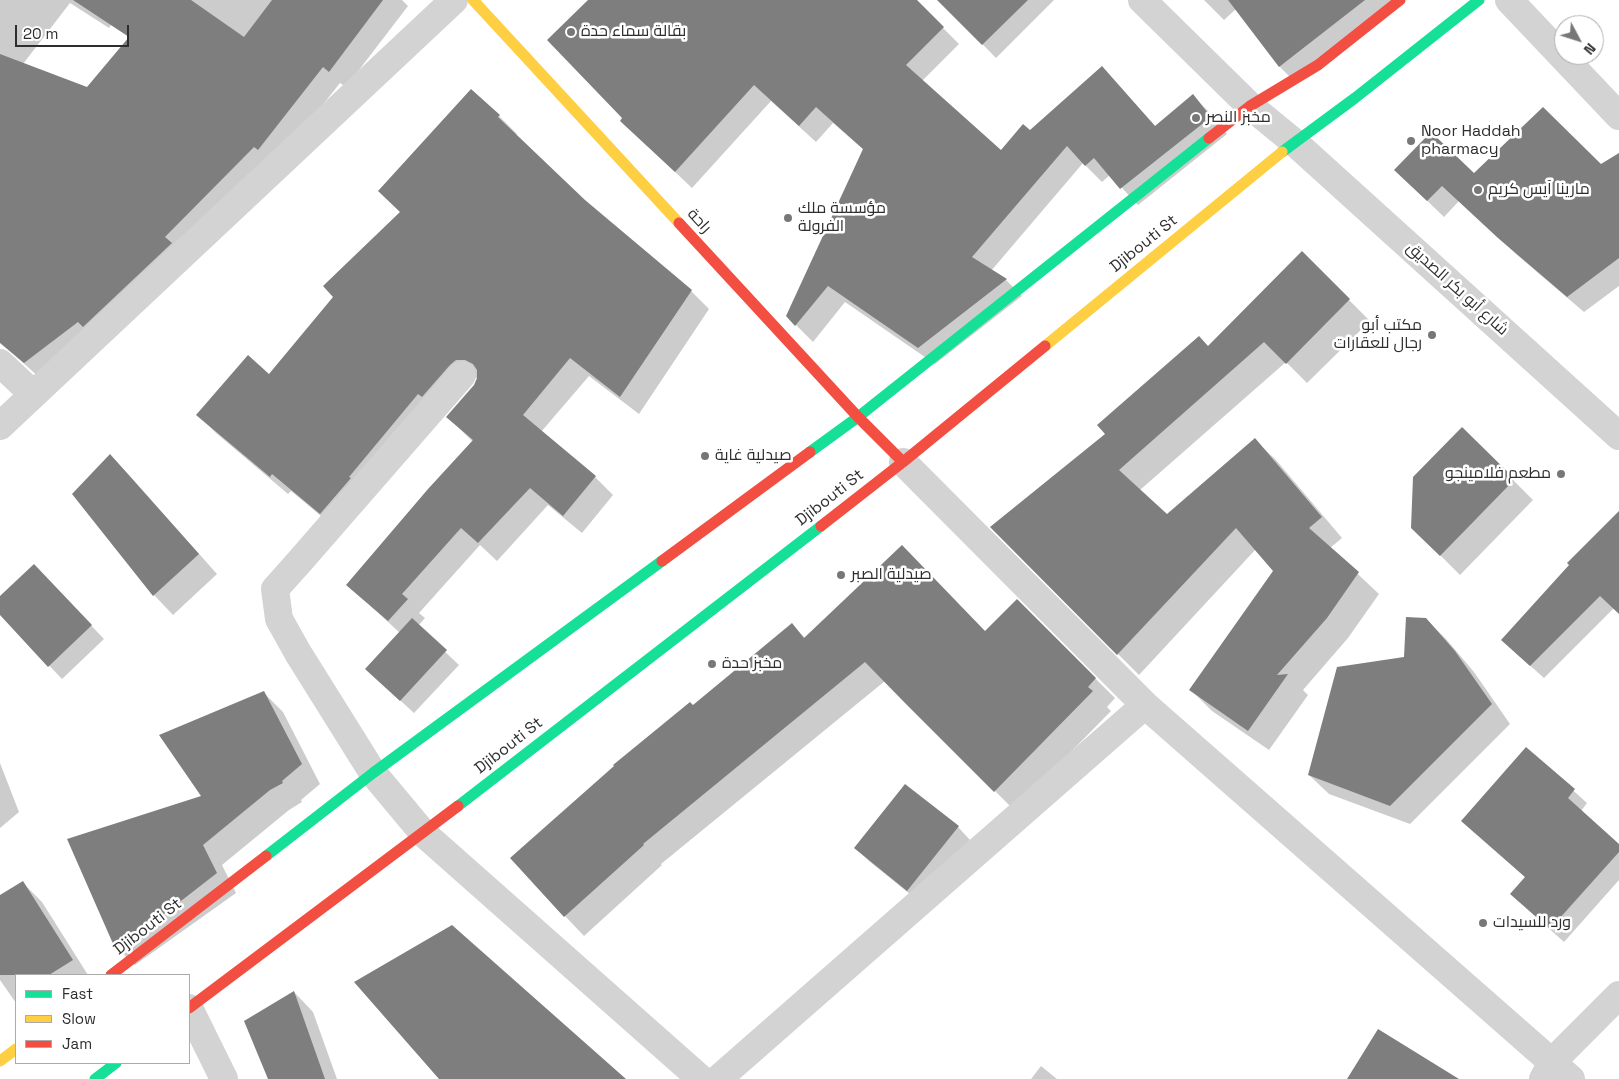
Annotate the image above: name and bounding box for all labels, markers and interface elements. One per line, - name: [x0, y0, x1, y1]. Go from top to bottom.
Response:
- scale bar: [18, 15, 131, 47]
- north arrow: [1554, 15, 1604, 65]
- place label: بقالة سماء حدة: [581, 22, 686, 42]
- text: 20 m: [23, 24, 58, 43]
- marker: بقالة سماء حدة: [565, 26, 577, 38]
- text: N: [1580, 40, 1600, 58]
- place label: مخبز النصر: [1206, 108, 1271, 128]
- marker: مخبز النصر: [1190, 112, 1202, 124]
- place label: Noor Haddah pharmacy: [1421, 122, 1521, 160]
- marker: Noor Haddah pharmacy: [1405, 135, 1417, 147]
- place label: مارينا آيس كريم: [1488, 180, 1590, 200]
- marker: مارينا آيس كريم: [1472, 184, 1484, 196]
- place label: مؤسسة ملك الفرولة: [798, 199, 886, 237]
- street label: راحة: [683, 205, 715, 237]
- street label: Djibouti St: [1106, 211, 1182, 277]
- marker: مؤسسة ملك الفرولة: [782, 212, 794, 224]
- street label: شارع أبو بكر الصديق: [1402, 238, 1512, 340]
- place label: مكتب أبو رجال للعقارات: [1334, 316, 1422, 354]
- marker: مكتب أبو رجال للعقارات: [1426, 329, 1438, 341]
- place label: صيدلية غاية: [715, 446, 792, 466]
- marker: صيدلية غاية: [699, 450, 711, 462]
- place label: مطعم فلامينجو: [1445, 464, 1551, 484]
- street label: Djibouti St: [792, 465, 868, 531]
- marker: مطعم فلامينجو: [1555, 468, 1567, 480]
- place label: صيدلية الصبر: [851, 565, 932, 585]
- marker: صيدلية الصبر: [835, 569, 847, 581]
- place label: مخبز حدة: [722, 654, 782, 674]
- marker: مخبز حدة: [706, 658, 718, 670]
- street label: Djibouti St: [471, 713, 547, 779]
- street label: Djibouti St: [110, 894, 186, 960]
- place label: ورد للسيدات: [1493, 913, 1571, 933]
- marker: ورد للسيدات: [1477, 917, 1489, 929]
- legend: [15, 974, 190, 1064]
- text: Fast: [62, 984, 93, 1003]
- text: Slow: [62, 1009, 96, 1028]
- text: Jam: [62, 1034, 92, 1053]

